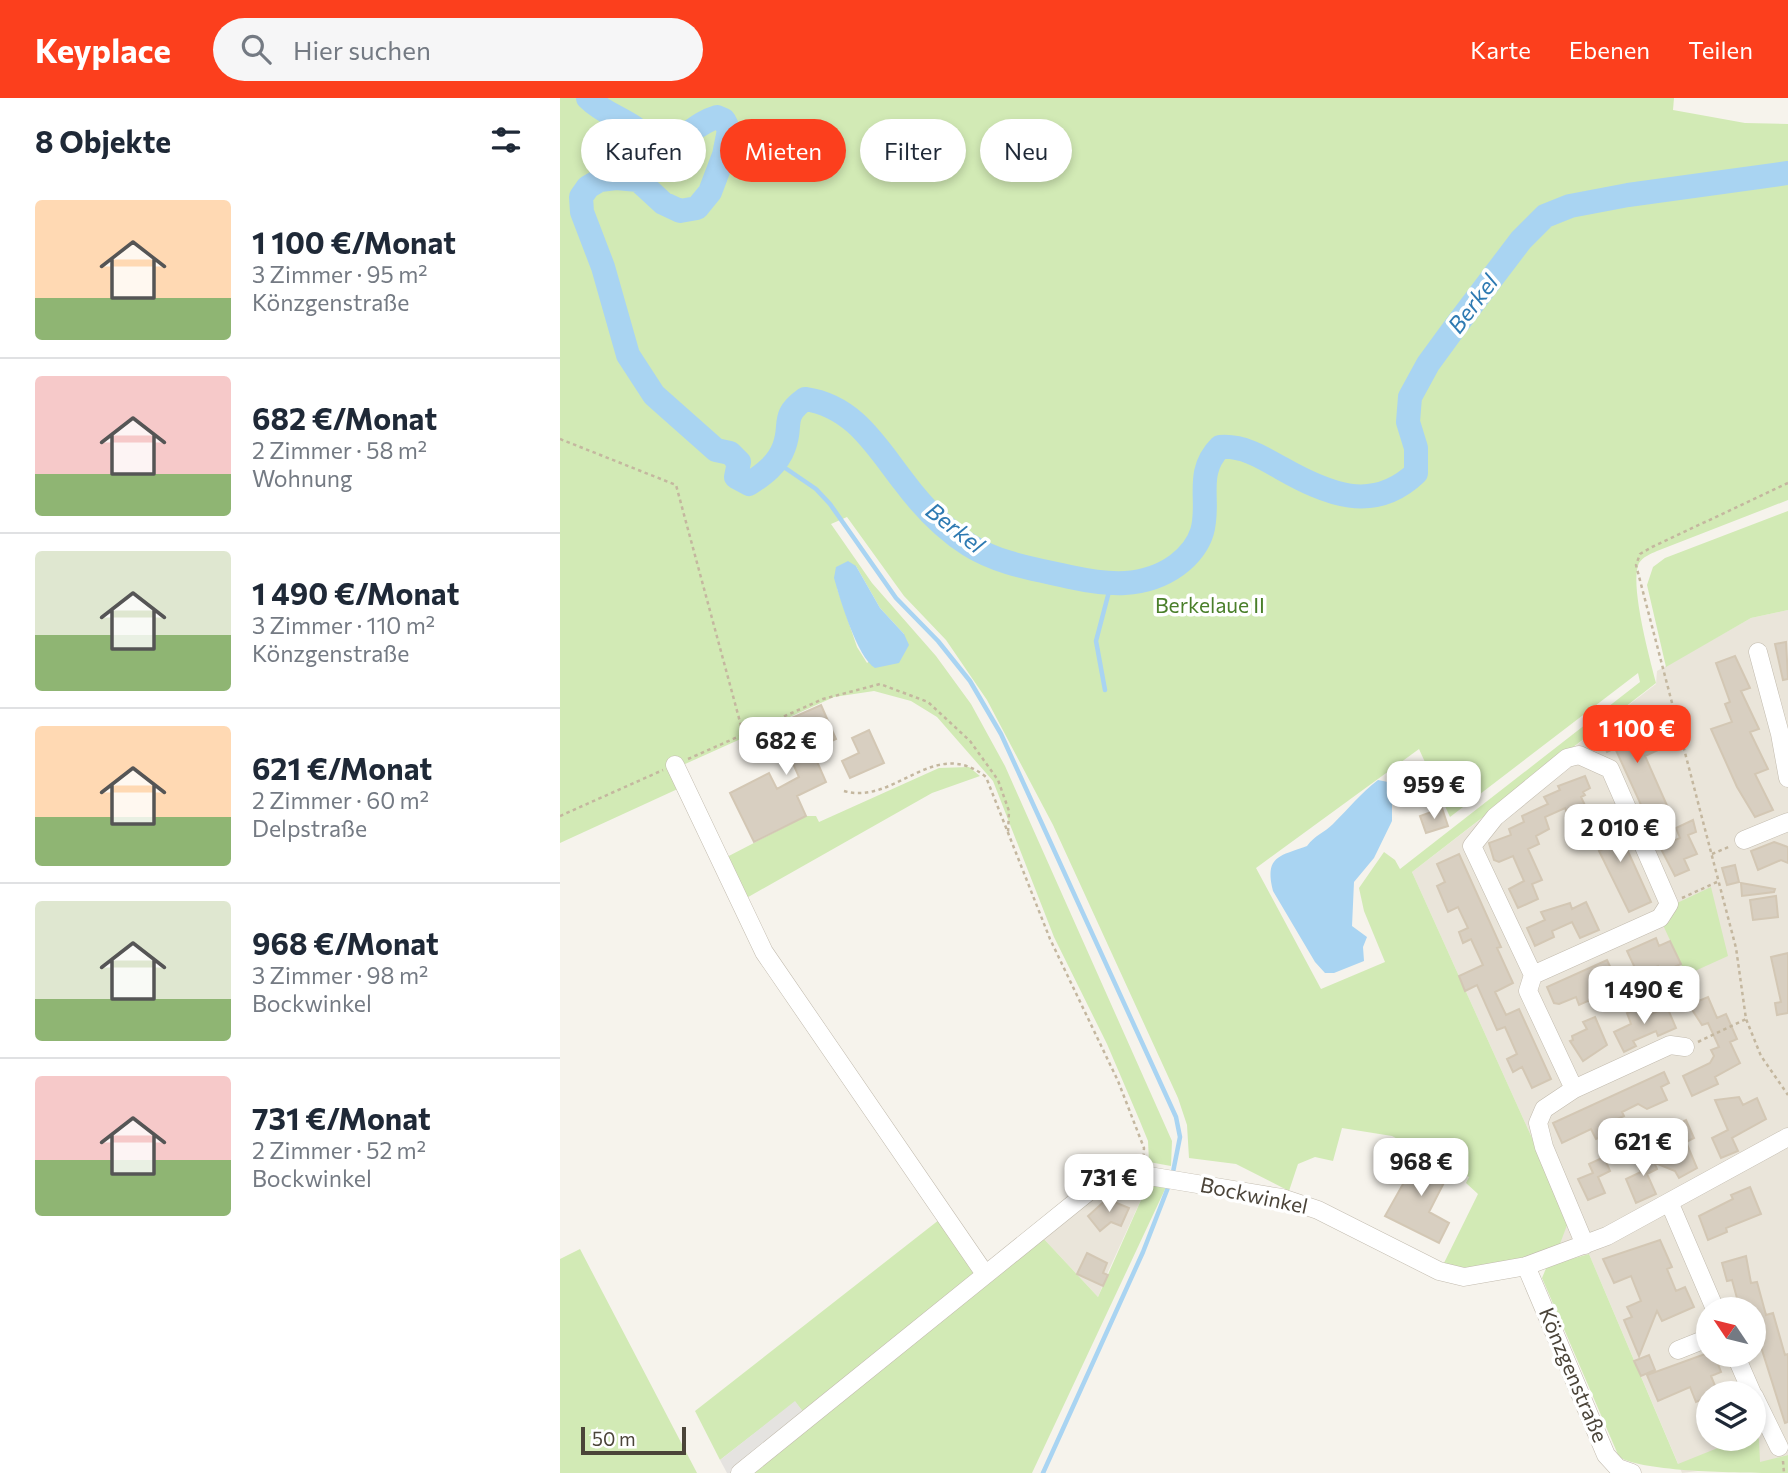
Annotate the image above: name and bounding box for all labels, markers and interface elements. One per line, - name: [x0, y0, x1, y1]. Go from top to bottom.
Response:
- search box: [213, 18, 703, 81]
- text: Keyplace: [35, 29, 171, 70]
- icon: search: [237, 30, 275, 68]
- text: Hier suchen: [293, 34, 431, 65]
- text: Karte: [1470, 35, 1531, 64]
- text: Ebenen: [1569, 35, 1650, 64]
- text: Teilen: [1688, 35, 1753, 64]
- chip: Kaufen: [581, 119, 706, 182]
- chip: Mieten: [720, 119, 846, 182]
- chip: Filter: [860, 119, 966, 182]
- chip: Neu: [980, 119, 1072, 182]
- icon: filters: [487, 121, 525, 159]
- text: 8 Objekte: [35, 122, 171, 159]
- text: 1 100 €/Monat: [252, 223, 456, 260]
- icon: home: [91, 228, 175, 312]
- text: 3 Zimmer · 95 m²: [252, 260, 427, 288]
- water label: Berkel: [1441, 268, 1504, 338]
- text: Könzgenstraße: [252, 288, 409, 316]
- text: 682 €/Monat: [252, 399, 437, 436]
- icon: home: [91, 404, 175, 488]
- text: 2 Zimmer · 58 m²: [252, 436, 427, 464]
- text: Wohnung: [252, 464, 352, 492]
- water label: Berkel: [921, 496, 991, 559]
- text: 1 490 €/Monat: [252, 574, 459, 611]
- icon: home: [91, 579, 175, 663]
- park label: Berkelaue II: [1155, 592, 1265, 617]
- text: 3 Zimmer · 110 m²: [252, 611, 435, 639]
- text: Könzgenstraße: [252, 639, 409, 667]
- pin: 1 100 €: [1572, 706, 1702, 765]
- text: 1 100 €: [1599, 714, 1675, 742]
- pin: 682 €: [737, 718, 835, 777]
- text: 682 €: [755, 726, 817, 754]
- text: 621 €/Monat: [252, 749, 432, 786]
- icon: home: [91, 754, 175, 838]
- pin: 959 €: [1385, 762, 1483, 821]
- text: 959 €: [1403, 770, 1465, 798]
- text: 2 Zimmer · 60 m²: [252, 786, 429, 814]
- pin: 2 010 €: [1555, 804, 1685, 864]
- text: 2 010 €: [1580, 813, 1660, 841]
- text: Delpstraße: [252, 814, 367, 842]
- text: 968 €/Monat: [252, 924, 439, 961]
- icon: home: [91, 929, 175, 1013]
- text: 3 Zimmer · 98 m²: [252, 961, 428, 989]
- pin: 1 490 €: [1579, 967, 1709, 1026]
- text: 1 490 €: [1605, 975, 1683, 1003]
- text: Bockwinkel: [252, 989, 372, 1017]
- text: 731 €/Monat: [252, 1099, 431, 1136]
- icon: home: [91, 1104, 175, 1188]
- pin: 621 €: [1594, 1118, 1692, 1178]
- text: 621 €: [1614, 1127, 1672, 1155]
- text: 2 Zimmer · 52 m²: [252, 1136, 426, 1164]
- pin: 968 €: [1372, 1138, 1470, 1198]
- text: 968 €: [1389, 1147, 1453, 1175]
- pin: 731 €: [1060, 1154, 1158, 1214]
- text: 731 €: [1080, 1163, 1138, 1191]
- text: Bockwinkel: [252, 1164, 372, 1192]
- street label: Bockwinkel: [1198, 1171, 1310, 1218]
- north arrow: [1696, 1297, 1766, 1367]
- map controls: [1696, 1297, 1766, 1451]
- street label: Könzgenstraße: [1535, 1303, 1614, 1445]
- button: layers: [1696, 1381, 1766, 1451]
- scale bar: [581, 1424, 686, 1456]
- text: 50 m: [592, 1427, 636, 1450]

